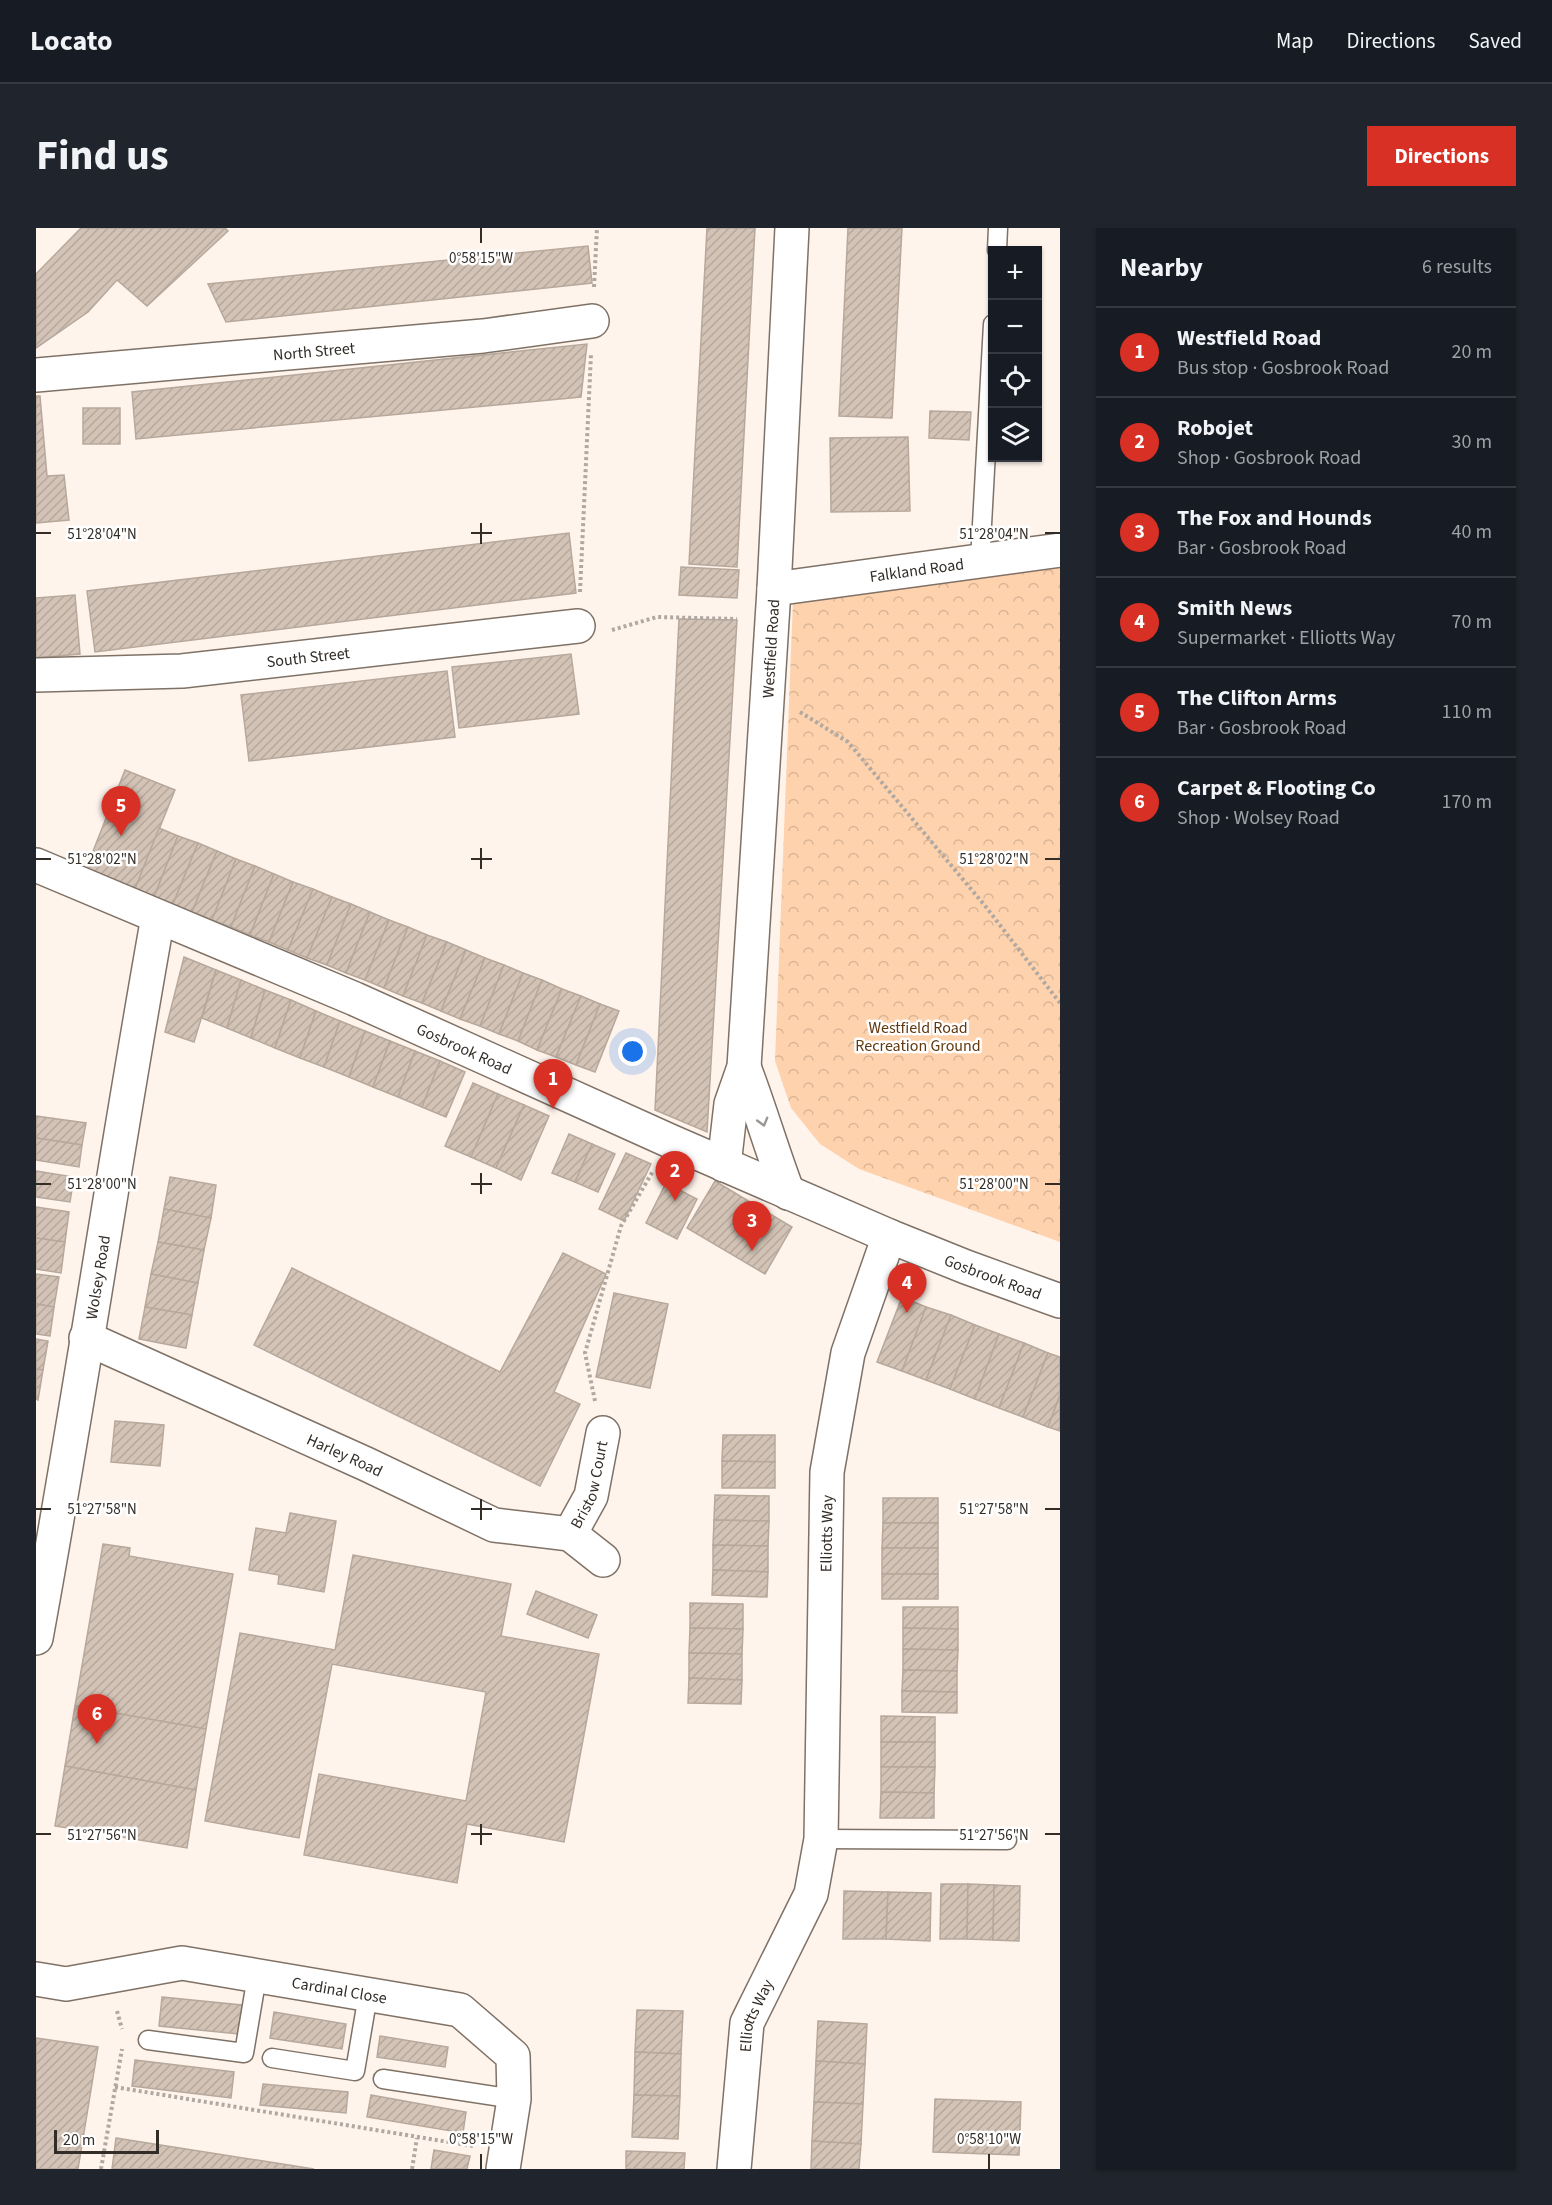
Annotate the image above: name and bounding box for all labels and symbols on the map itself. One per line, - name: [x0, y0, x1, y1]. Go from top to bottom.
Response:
- text: 0°58'15"W: [449, 248, 513, 269]
- street label: North Street: [272, 337, 356, 366]
- text: 51°28'04"N: [67, 524, 137, 545]
- text: 51°28'04"N: [959, 524, 1029, 545]
- street label: Falkland Road: [868, 553, 965, 588]
- street label: Westfield Road: [757, 598, 785, 699]
- street label: South Street: [266, 642, 352, 673]
- pin: 5: [102, 786, 140, 836]
- text: 51°28'02"N: [67, 849, 137, 870]
- text: 51°28'02"N: [959, 849, 1029, 870]
- park label: Westfield Road Recreation Ground: [855, 1017, 981, 1057]
- street label: Gosbrook Road: [413, 1018, 515, 1080]
- your location: [618, 1037, 647, 1066]
- pin: 1: [534, 1060, 572, 1109]
- one-way arrow: [756, 1116, 768, 1127]
- pin: 2: [656, 1152, 694, 1201]
- text: 51°28'00"N: [67, 1174, 137, 1195]
- text: 51°28'00"N: [959, 1174, 1029, 1195]
- pin: 3: [732, 1202, 772, 1251]
- street label: Wolsey Road: [81, 1234, 116, 1321]
- street label: Gosbrook Road: [941, 1249, 1045, 1305]
- pin: 4: [888, 1264, 926, 1313]
- street label: Harley Road: [303, 1429, 386, 1482]
- street label: Bristow Court: [565, 1438, 613, 1533]
- street label: Elliotts Way: [815, 1494, 839, 1572]
- text: 51°27'58"N: [67, 1499, 137, 1520]
- text: 51°27'58"N: [959, 1499, 1029, 1520]
- pin: 6: [78, 1694, 116, 1744]
- text: 51°27'56"N: [67, 1825, 137, 1846]
- text: 51°27'56"N: [959, 1825, 1029, 1846]
- street label: Cardinal Close: [290, 1972, 389, 2009]
- street label: Elliotts Way: [734, 1975, 779, 2053]
- scale bar: [54, 2127, 159, 2154]
- text: 0°58'15"W: [449, 2129, 513, 2150]
- text: 0°58'10"W: [957, 2129, 1021, 2150]

